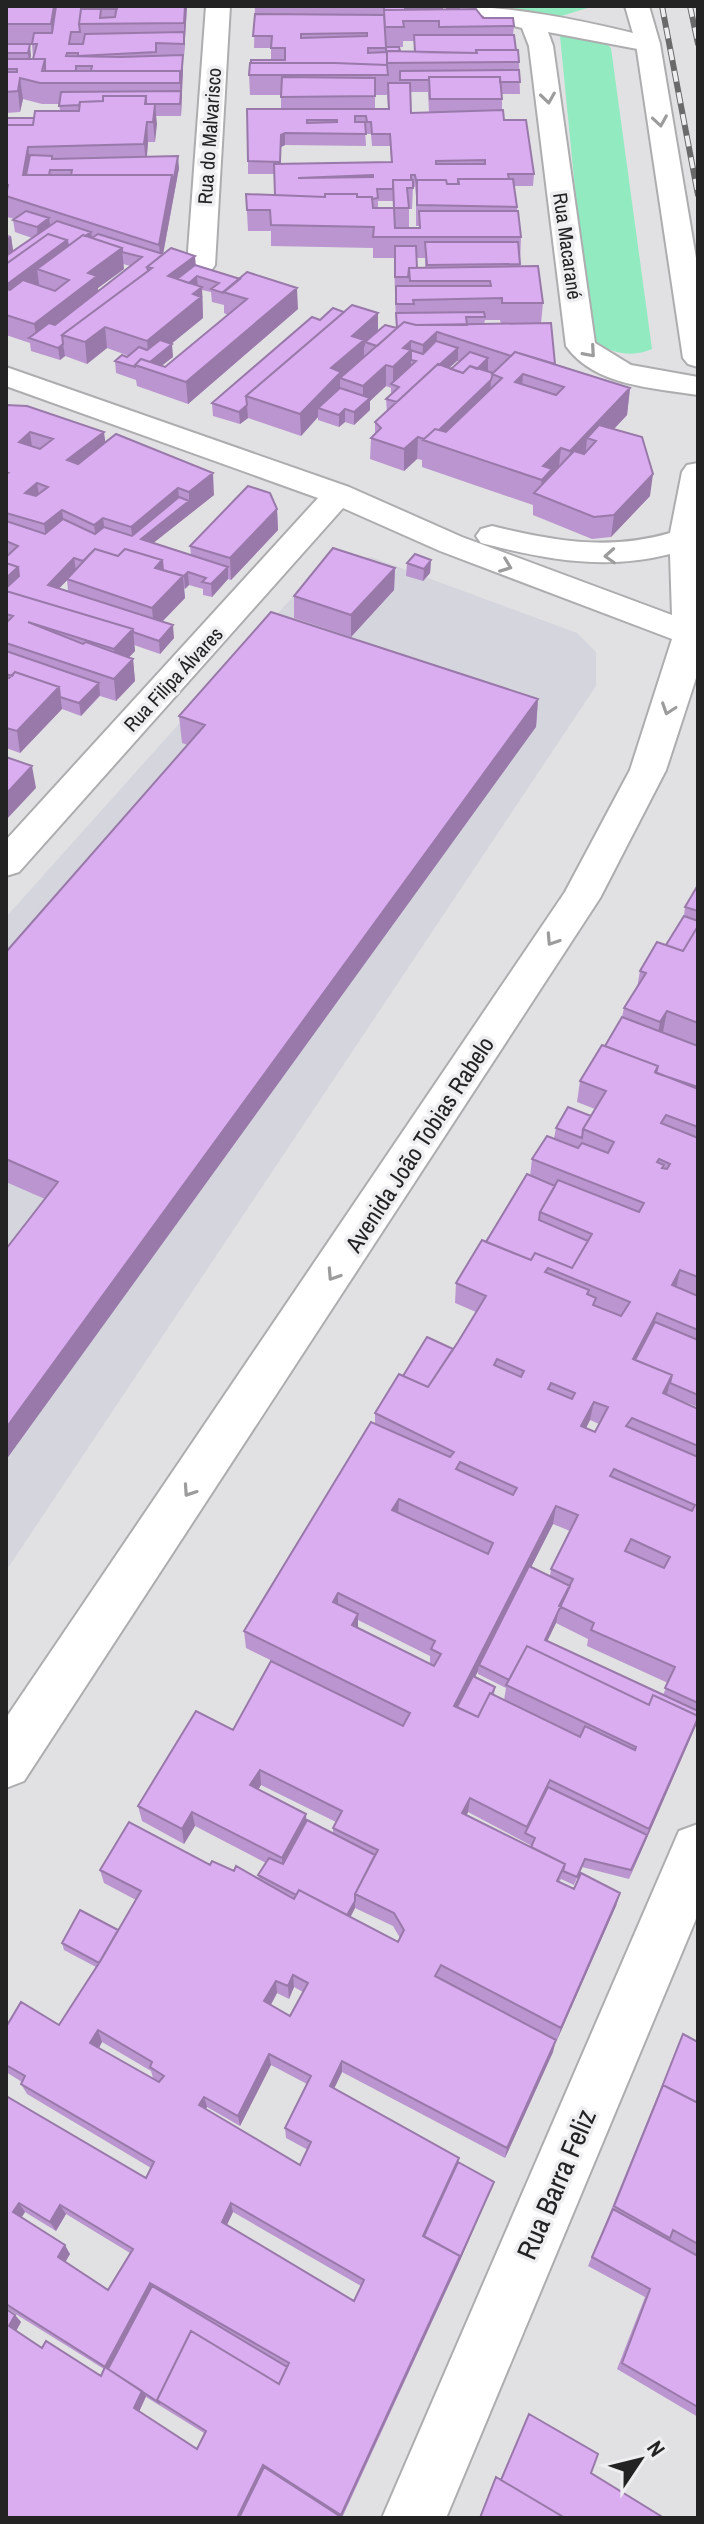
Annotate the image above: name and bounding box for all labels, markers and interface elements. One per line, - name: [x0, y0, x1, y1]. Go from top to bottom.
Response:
- street label: Rua do Malvarisco: [191, 67, 227, 205]
- one-way arrow: [539, 91, 556, 105]
- one-way arrow: [651, 115, 668, 128]
- street label: Rua Macarané: [547, 191, 589, 301]
- one-way arrow: [580, 343, 594, 358]
- one-way arrow: [603, 547, 616, 564]
- one-way arrow: [498, 556, 512, 573]
- street label: Rua Filipa Álvares: [117, 621, 229, 737]
- one-way arrow: [661, 701, 677, 715]
- one-way arrow: [547, 932, 562, 946]
- street label: Avenida João Tobias Rabelo: [337, 1030, 501, 1259]
- one-way arrow: [328, 1266, 343, 1280]
- one-way arrow: [183, 1482, 198, 1497]
- street label: Rua Barra Feliz: [507, 2103, 605, 2265]
- north arrow: [600, 2420, 680, 2500]
- text: N: [640, 2435, 672, 2462]

